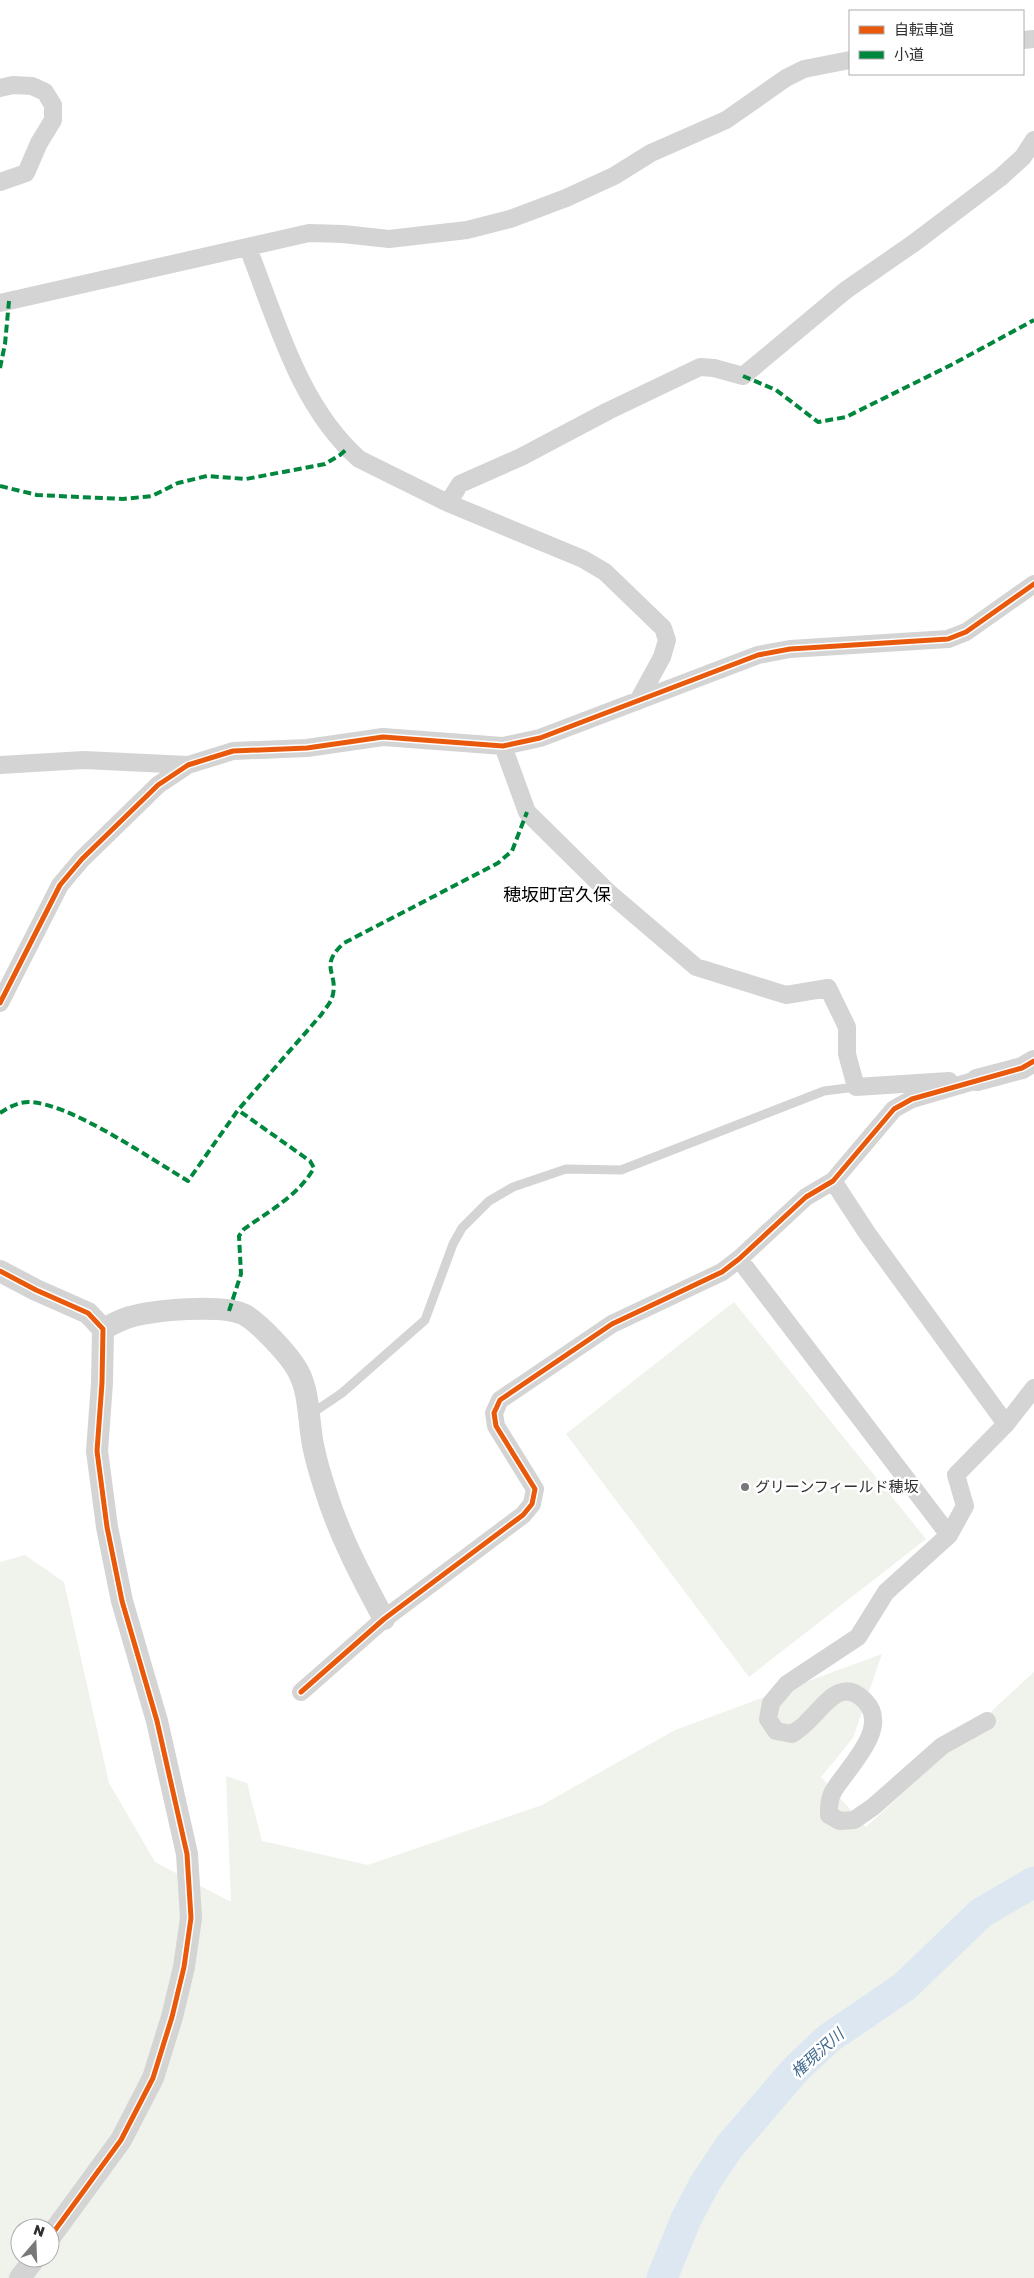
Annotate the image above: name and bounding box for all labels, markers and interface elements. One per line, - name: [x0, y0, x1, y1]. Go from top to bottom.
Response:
- legend: [849, 10, 1024, 75]
- text: 自転車道: [894, 20, 954, 38]
- text: 小道: [894, 45, 924, 63]
- district label: 穂坂町宮久保: [503, 883, 611, 905]
- place label: グリーンフィールド穂坂: [755, 1477, 919, 1495]
- marker: グリーンフィールド穂坂: [739, 1481, 751, 1493]
- water label: 権現沢川: [787, 2023, 849, 2082]
- north arrow: [10, 2218, 60, 2268]
- text: N: [32, 2220, 47, 2240]

